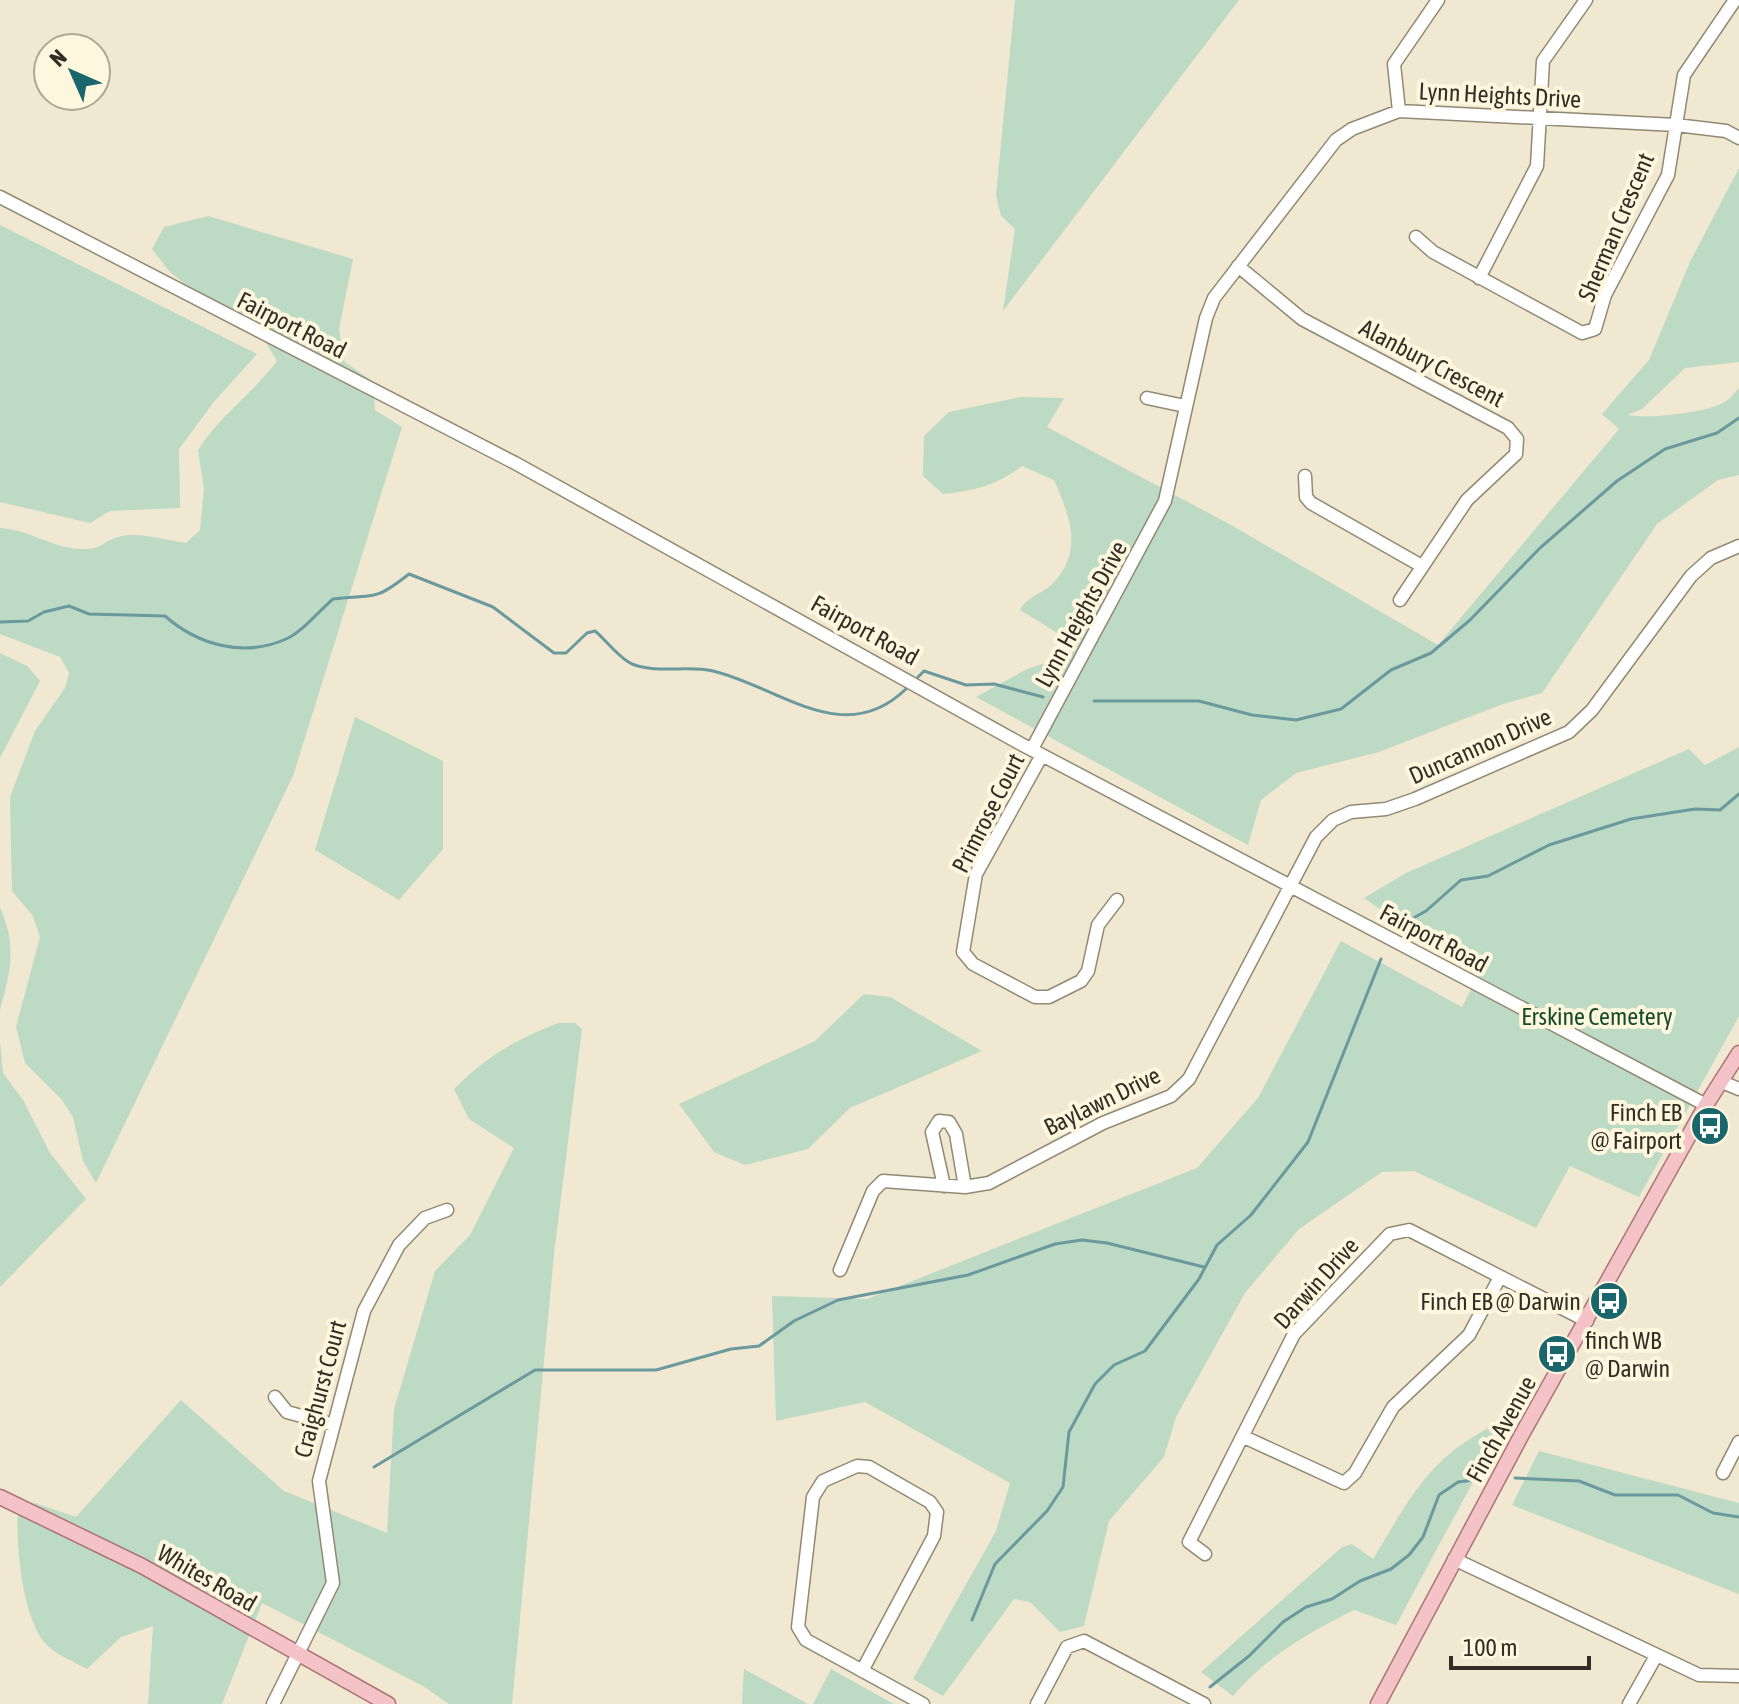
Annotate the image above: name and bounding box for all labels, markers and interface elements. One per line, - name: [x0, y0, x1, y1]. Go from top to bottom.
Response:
- north arrow: [32, 32, 112, 112]
- text: N: [44, 44, 72, 72]
- street label: Lynn Heights Drive: [1418, 77, 1582, 113]
- street label: Sherman Crescent: [1573, 149, 1659, 305]
- street label: Fairport Road: [233, 286, 351, 364]
- street label: Alanbury Crescent: [1355, 314, 1509, 412]
- street label: Lynn Heights Drive: [1030, 536, 1132, 692]
- street label: Fairport Road: [807, 589, 923, 671]
- street label: Duncannon Drive: [1405, 703, 1555, 789]
- street label: Primrose Court: [946, 749, 1030, 877]
- street label: Fairport Road: [1375, 898, 1493, 978]
- park label: Erskine Cemetery: [1521, 1003, 1673, 1030]
- street label: Baylawn Drive: [1040, 1061, 1164, 1141]
- place label: Finch EB @ Fairport: [1591, 1099, 1683, 1154]
- bus stop icon: Finch EB @ Fairport: [1689, 1105, 1731, 1147]
- street label: Darwin Drive: [1268, 1232, 1364, 1334]
- bus stop icon: Finch EB @ Darwin: [1588, 1280, 1630, 1322]
- place label: Finch EB @ Darwin: [1420, 1288, 1581, 1315]
- street label: Craighurst Court: [289, 1317, 351, 1461]
- place label: finch WB @ Darwin: [1585, 1327, 1670, 1382]
- bus stop icon: finch WB @ Darwin: [1536, 1333, 1578, 1375]
- street label: Finch Avenue: [1461, 1371, 1541, 1487]
- street label: Whites Road: [153, 1539, 261, 1617]
- scale bar: [1451, 1620, 1589, 1670]
- text: 100 m: [1463, 1634, 1517, 1661]

